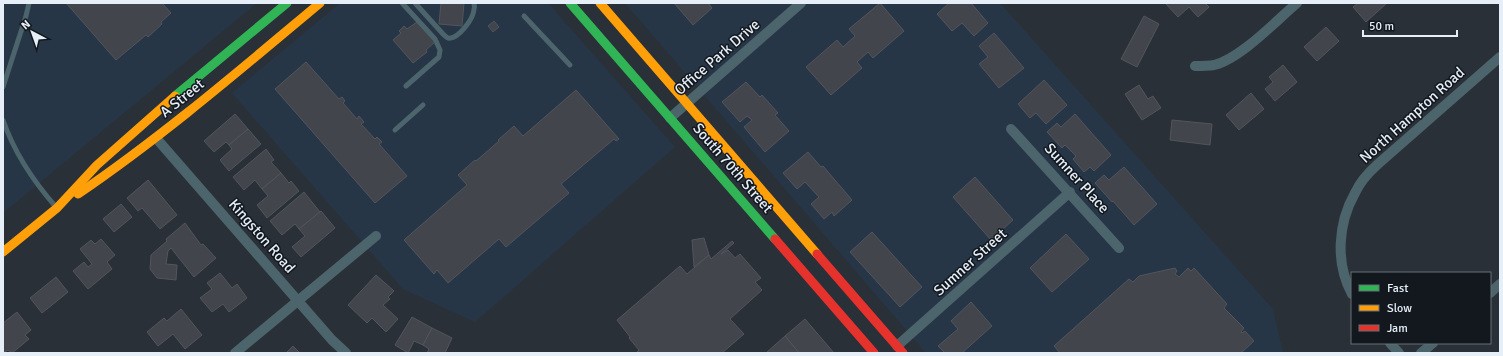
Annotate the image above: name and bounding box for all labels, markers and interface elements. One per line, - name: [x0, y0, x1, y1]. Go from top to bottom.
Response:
- north arrow: [12, 12, 52, 52]
- scale bar: [1363, 12, 1457, 38]
- street label: Office Park Drive: [671, 15, 763, 99]
- text: N: [19, 17, 33, 32]
- text: 50 m: [1369, 19, 1394, 34]
- street label: North Hampton Road: [1356, 63, 1468, 167]
- street label: A Street: [156, 75, 208, 121]
- street label: South 70th Street: [689, 119, 777, 217]
- street label: Sumner Place: [1041, 139, 1113, 217]
- street label: Kingston Road: [225, 195, 299, 277]
- street label: Sumner Street: [930, 225, 1010, 299]
- legend: [1351, 272, 1491, 344]
- text: Fast: [1387, 281, 1408, 296]
- text: Slow: [1387, 301, 1412, 316]
- text: Jam: [1387, 321, 1408, 336]

